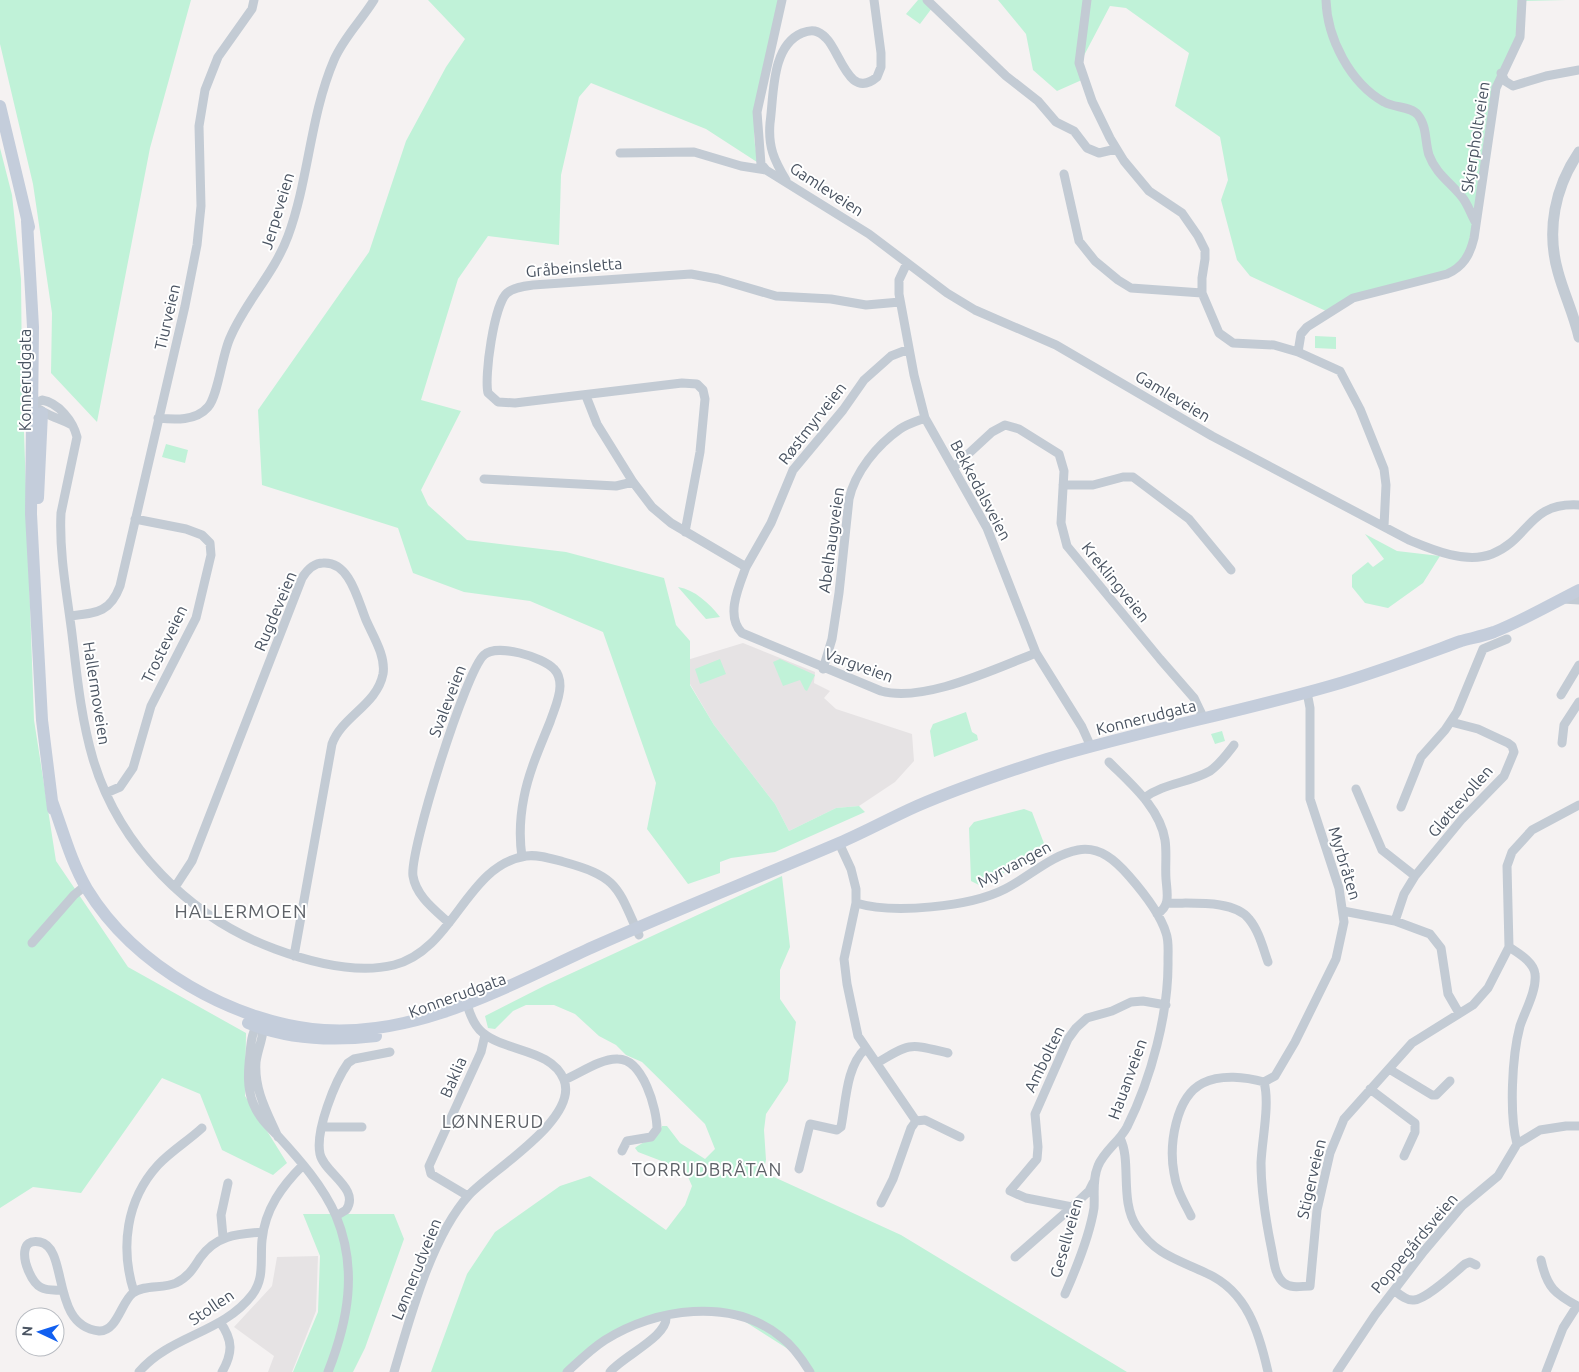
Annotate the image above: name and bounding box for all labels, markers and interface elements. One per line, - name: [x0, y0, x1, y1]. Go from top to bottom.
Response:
- street label: Skjerpholtveien: [1457, 80, 1493, 194]
- street label: Gamleveien: [787, 159, 867, 219]
- street label: Jerpeveien: [257, 170, 297, 252]
- street label: Gråbeinsletta: [525, 254, 623, 280]
- street label: Tiurveien: [151, 282, 183, 352]
- street label: Konnerudgata: [16, 329, 34, 431]
- street label: Gamleveien: [1132, 367, 1214, 425]
- street label: Røstmyrveien: [774, 378, 850, 468]
- street label: Bekkedalsveien: [947, 437, 1015, 543]
- street label: Abelhaugveien: [815, 486, 847, 594]
- street label: Kreklingveien: [1078, 538, 1154, 626]
- street label: Rugdeveien: [250, 568, 300, 654]
- street label: Trosteveien: [137, 602, 191, 686]
- street label: Hallermoveien: [80, 640, 114, 746]
- street label: Vargveien: [822, 644, 896, 686]
- street label: Svaleveien: [425, 662, 469, 740]
- street label: Konnerudgata: [1094, 696, 1198, 738]
- street label: Gløttevollen: [1424, 761, 1496, 841]
- street label: Myrbråten: [1325, 824, 1365, 902]
- street label: Myrvangen: [974, 837, 1054, 891]
- district label: HALLERMOEN: [175, 900, 307, 922]
- street label: Konnerudgata: [406, 969, 508, 1021]
- street label: Ambolten: [1020, 1023, 1068, 1095]
- street label: Hauanveien: [1104, 1036, 1150, 1122]
- street label: Baklia: [436, 1054, 470, 1100]
- district label: LØNNERUD: [442, 1111, 544, 1131]
- street label: Stigerveien: [1293, 1137, 1329, 1221]
- district label: TORRUDBRÅTAN: [632, 1159, 782, 1179]
- street label: Poppegårdsveien: [1367, 1190, 1461, 1296]
- street label: Gesellveien: [1046, 1196, 1086, 1280]
- street label: Lønnerudveien: [387, 1216, 445, 1322]
- street label: Stollen: [185, 1285, 237, 1329]
- north arrow: [15, 1307, 65, 1357]
- text: N: [19, 1325, 35, 1337]

